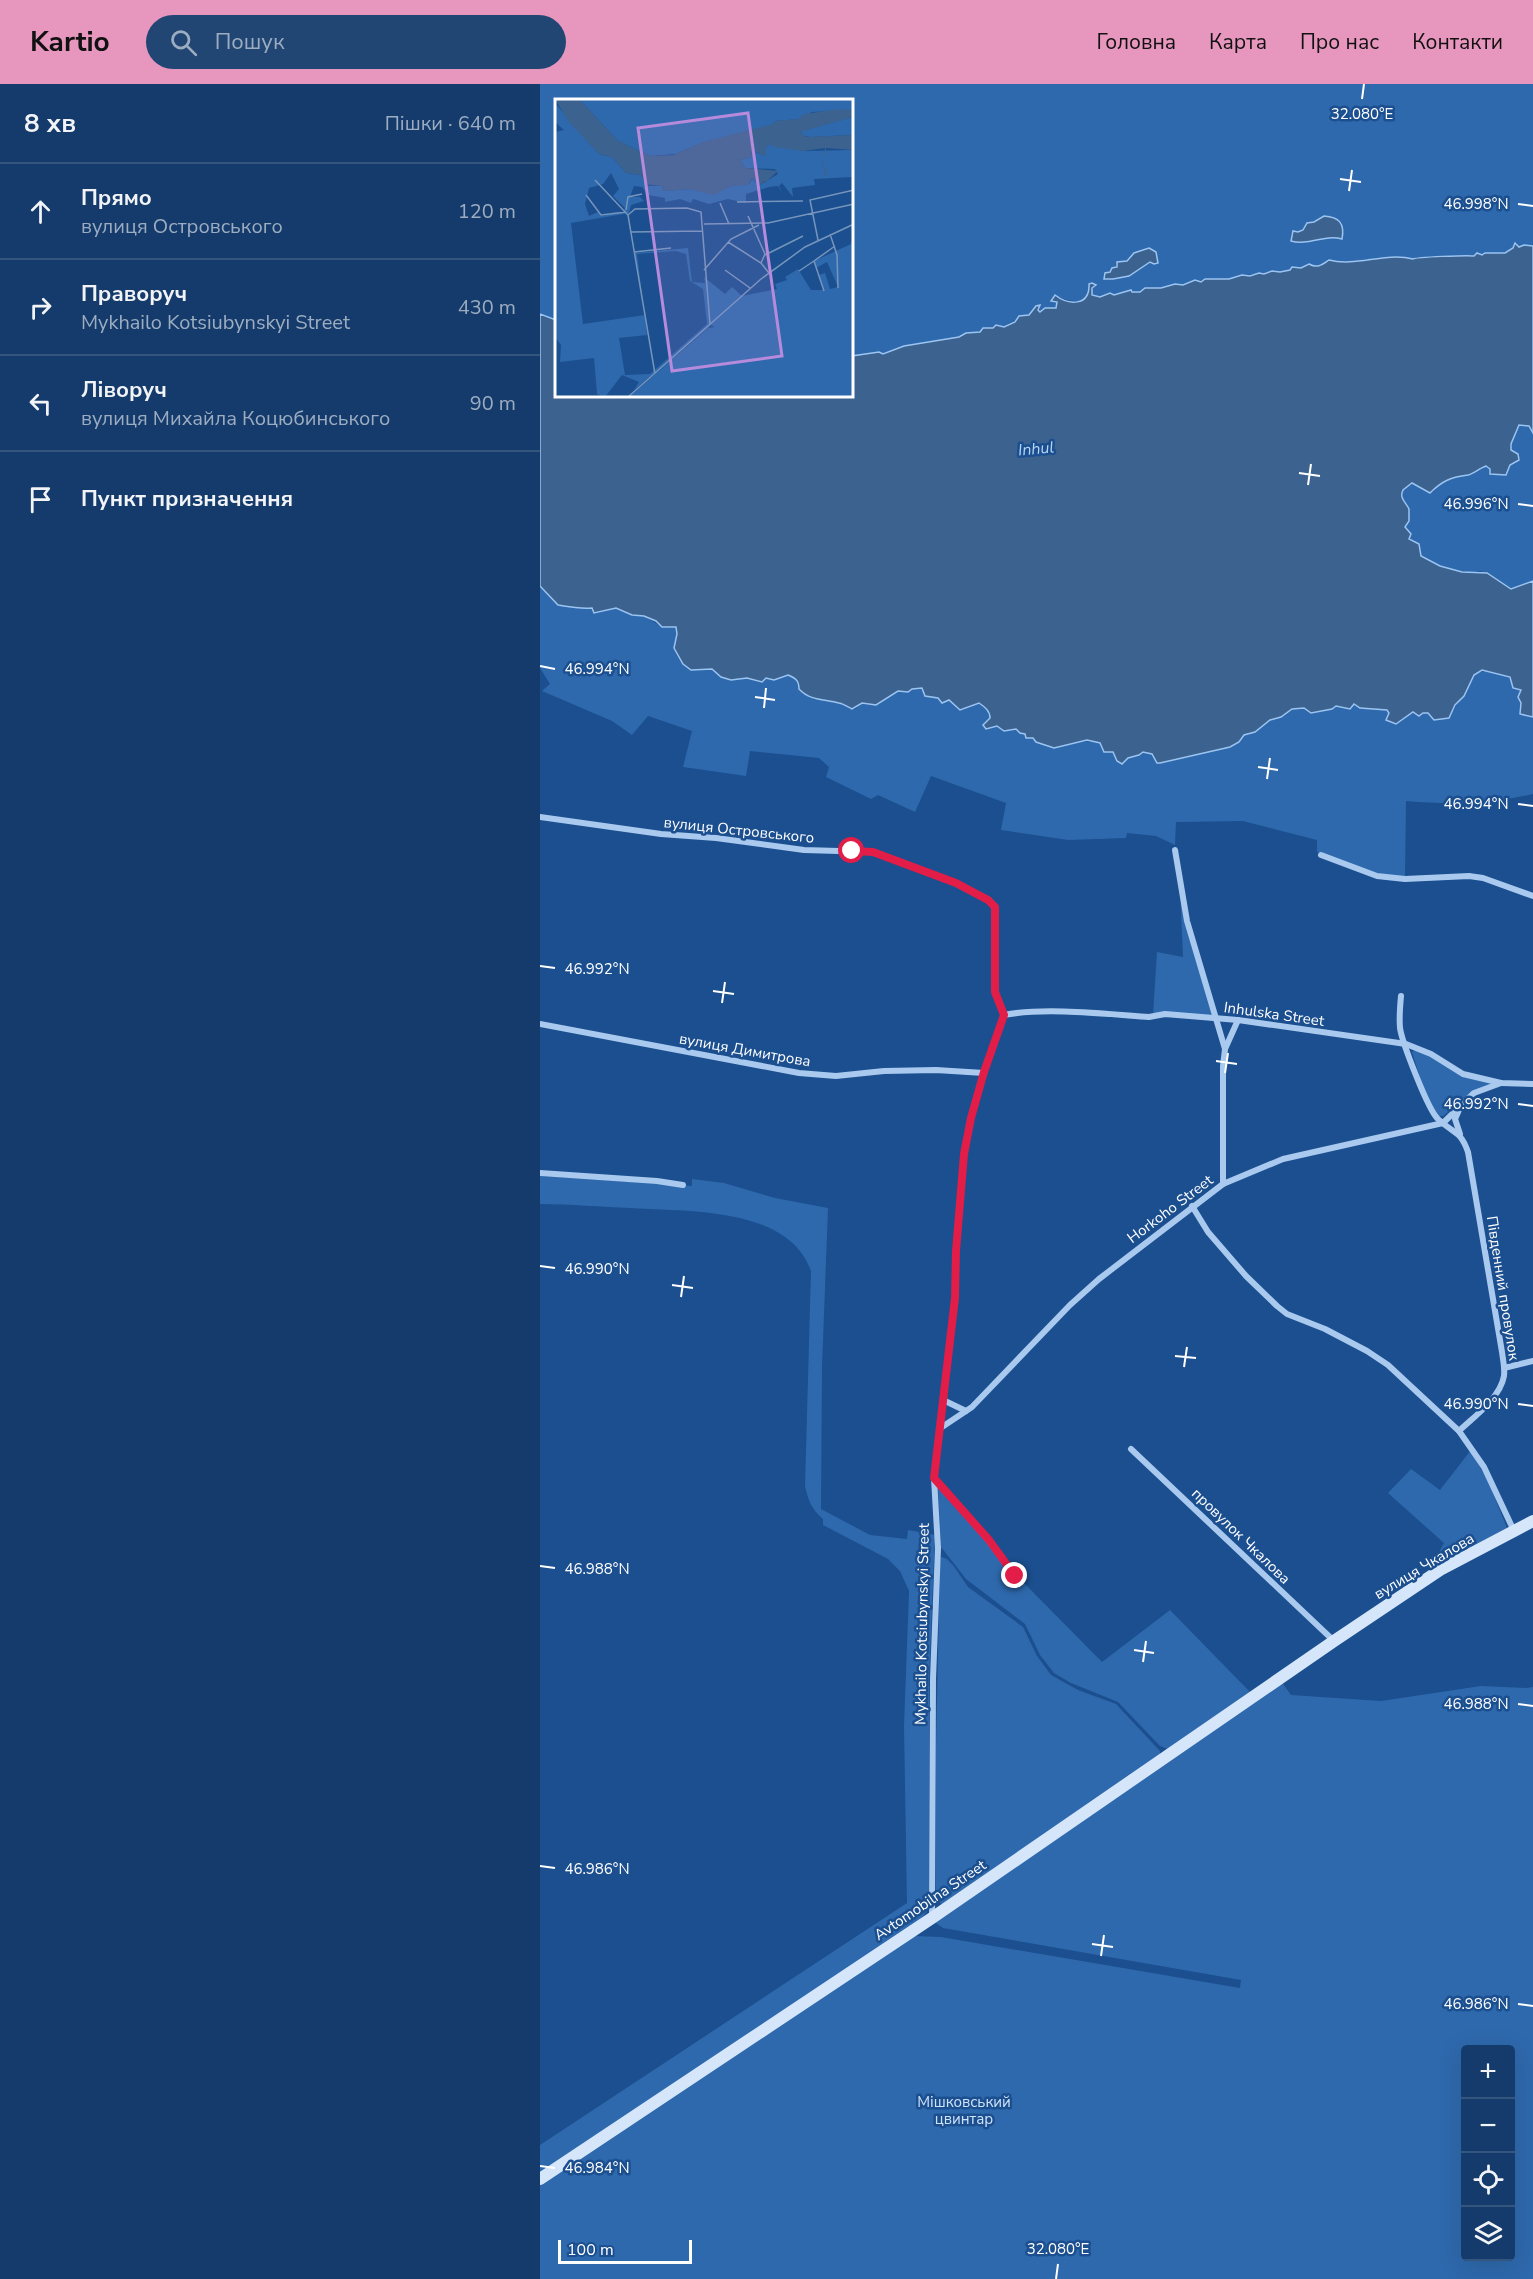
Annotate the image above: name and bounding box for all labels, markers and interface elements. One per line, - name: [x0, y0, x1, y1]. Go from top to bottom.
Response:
- search box: [146, 15, 566, 69]
- text: Kartio: [30, 23, 110, 61]
- icon: search: [167, 26, 200, 59]
- text: Пошук: [215, 27, 284, 57]
- text: Головна: [1096, 28, 1176, 56]
- text: Карта: [1209, 28, 1267, 56]
- text: Про нас: [1300, 28, 1379, 56]
- text: Контакти: [1412, 28, 1503, 56]
- inset map: [555, 99, 854, 398]
- text: 32.080°E: [1331, 104, 1393, 124]
- text: 8 хв: [24, 106, 76, 141]
- text: Пішки · 640 m: [385, 110, 516, 137]
- text: Прямо: [81, 183, 152, 213]
- text: 46.998°N: [1443, 194, 1509, 214]
- icon: ahead: [24, 195, 57, 228]
- text: 120 m: [458, 198, 516, 225]
- text: вулиця Островського: [81, 213, 283, 240]
- text: Праворуч: [81, 279, 187, 309]
- icon: right: [24, 291, 57, 324]
- text: 430 m: [458, 294, 516, 321]
- text: Mykhailo Kotsiubynskyi Street: [81, 309, 350, 336]
- text: Ліворуч: [81, 375, 167, 405]
- icon: left: [24, 387, 57, 420]
- text: 90 m: [470, 390, 516, 417]
- text: вулиця Михайла Коцюбинського: [81, 405, 390, 432]
- water label: Inhul: [1017, 436, 1055, 462]
- icon: arrive: [24, 483, 57, 516]
- text: Пункт призначення: [81, 484, 293, 514]
- text: 46.996°N: [1443, 494, 1509, 514]
- text: 46.994°N: [564, 659, 630, 679]
- text: 46.994°N: [1443, 794, 1509, 814]
- street label: вулиця Островського: [663, 812, 815, 848]
- route start: [838, 837, 864, 863]
- text: 46.992°N: [564, 959, 630, 979]
- street label: Inhulska Street: [1223, 997, 1326, 1031]
- street label: вулиця Димитрова: [678, 1029, 812, 1071]
- text: 46.992°N: [1443, 1094, 1509, 1114]
- street label: Horkoho Street: [1123, 1170, 1218, 1248]
- street label: Південний провулок: [1482, 1214, 1524, 1362]
- text: 46.990°N: [564, 1259, 630, 1279]
- text: 46.990°N: [1443, 1394, 1509, 1414]
- street label: провулок Чкалова: [1187, 1484, 1295, 1588]
- street label: Mykhailo Kotsiubynskyi Street: [910, 1522, 934, 1725]
- street label: вулиця Чкалова: [1370, 1528, 1478, 1604]
- text: 46.988°N: [564, 1559, 630, 1579]
- route end: [1001, 1562, 1027, 1588]
- text: 46.988°N: [1443, 1694, 1509, 1714]
- street label: Avtomobilna Street: [870, 1855, 991, 1945]
- text: 46.986°N: [564, 1859, 630, 1879]
- text: 46.986°N: [1443, 1994, 1509, 2014]
- map controls: [1461, 2045, 1515, 2261]
- button: +: [1461, 2045, 1515, 2099]
- park label: Мішковський цвинтар: [917, 2092, 1011, 2129]
- button: −: [1461, 2099, 1515, 2153]
- button: locate: [1461, 2153, 1515, 2207]
- text: 46.984°N: [564, 2158, 630, 2178]
- button: layers: [1461, 2207, 1515, 2261]
- scale bar: [558, 2237, 692, 2264]
- text: 100 m: [567, 2239, 614, 2261]
- text: 32.080°E: [1027, 2239, 1089, 2259]

